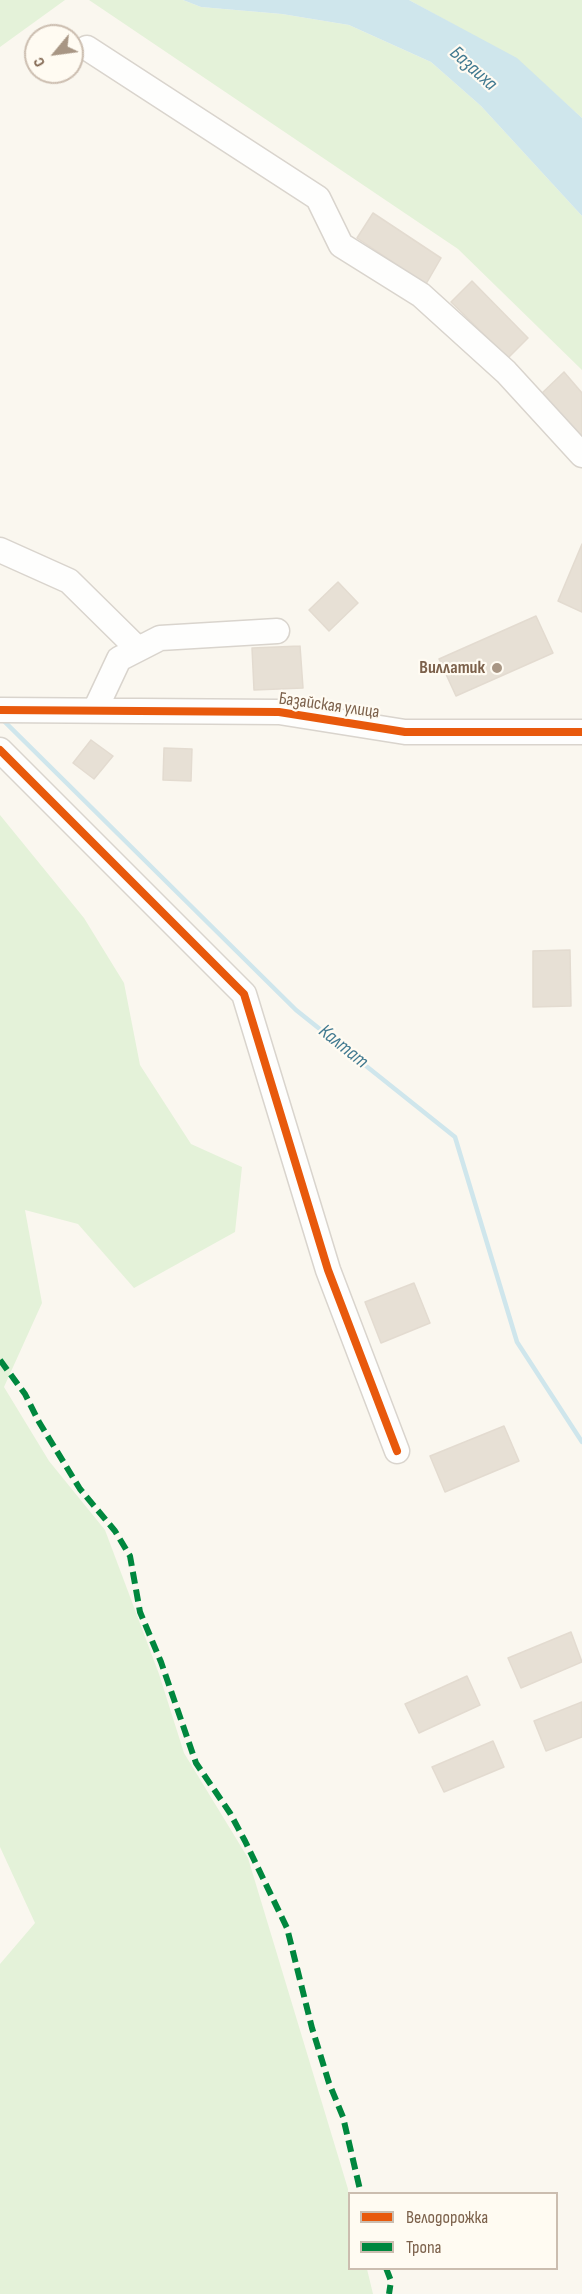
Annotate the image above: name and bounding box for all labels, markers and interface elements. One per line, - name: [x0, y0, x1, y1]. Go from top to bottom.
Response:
- north arrow: [24, 24, 84, 84]
- water label: Базаиха: [444, 42, 502, 96]
- text: С: [29, 54, 50, 70]
- place label: Виллатик: [419, 657, 485, 679]
- marker: Виллатик: [490, 661, 504, 675]
- street label: Базайская улица: [277, 688, 381, 724]
- water label: Калтат: [313, 1020, 373, 1074]
- legend: [348, 2192, 558, 2270]
- text: Велодорожка: [406, 2207, 488, 2228]
- text: Тропа: [406, 2237, 442, 2258]

